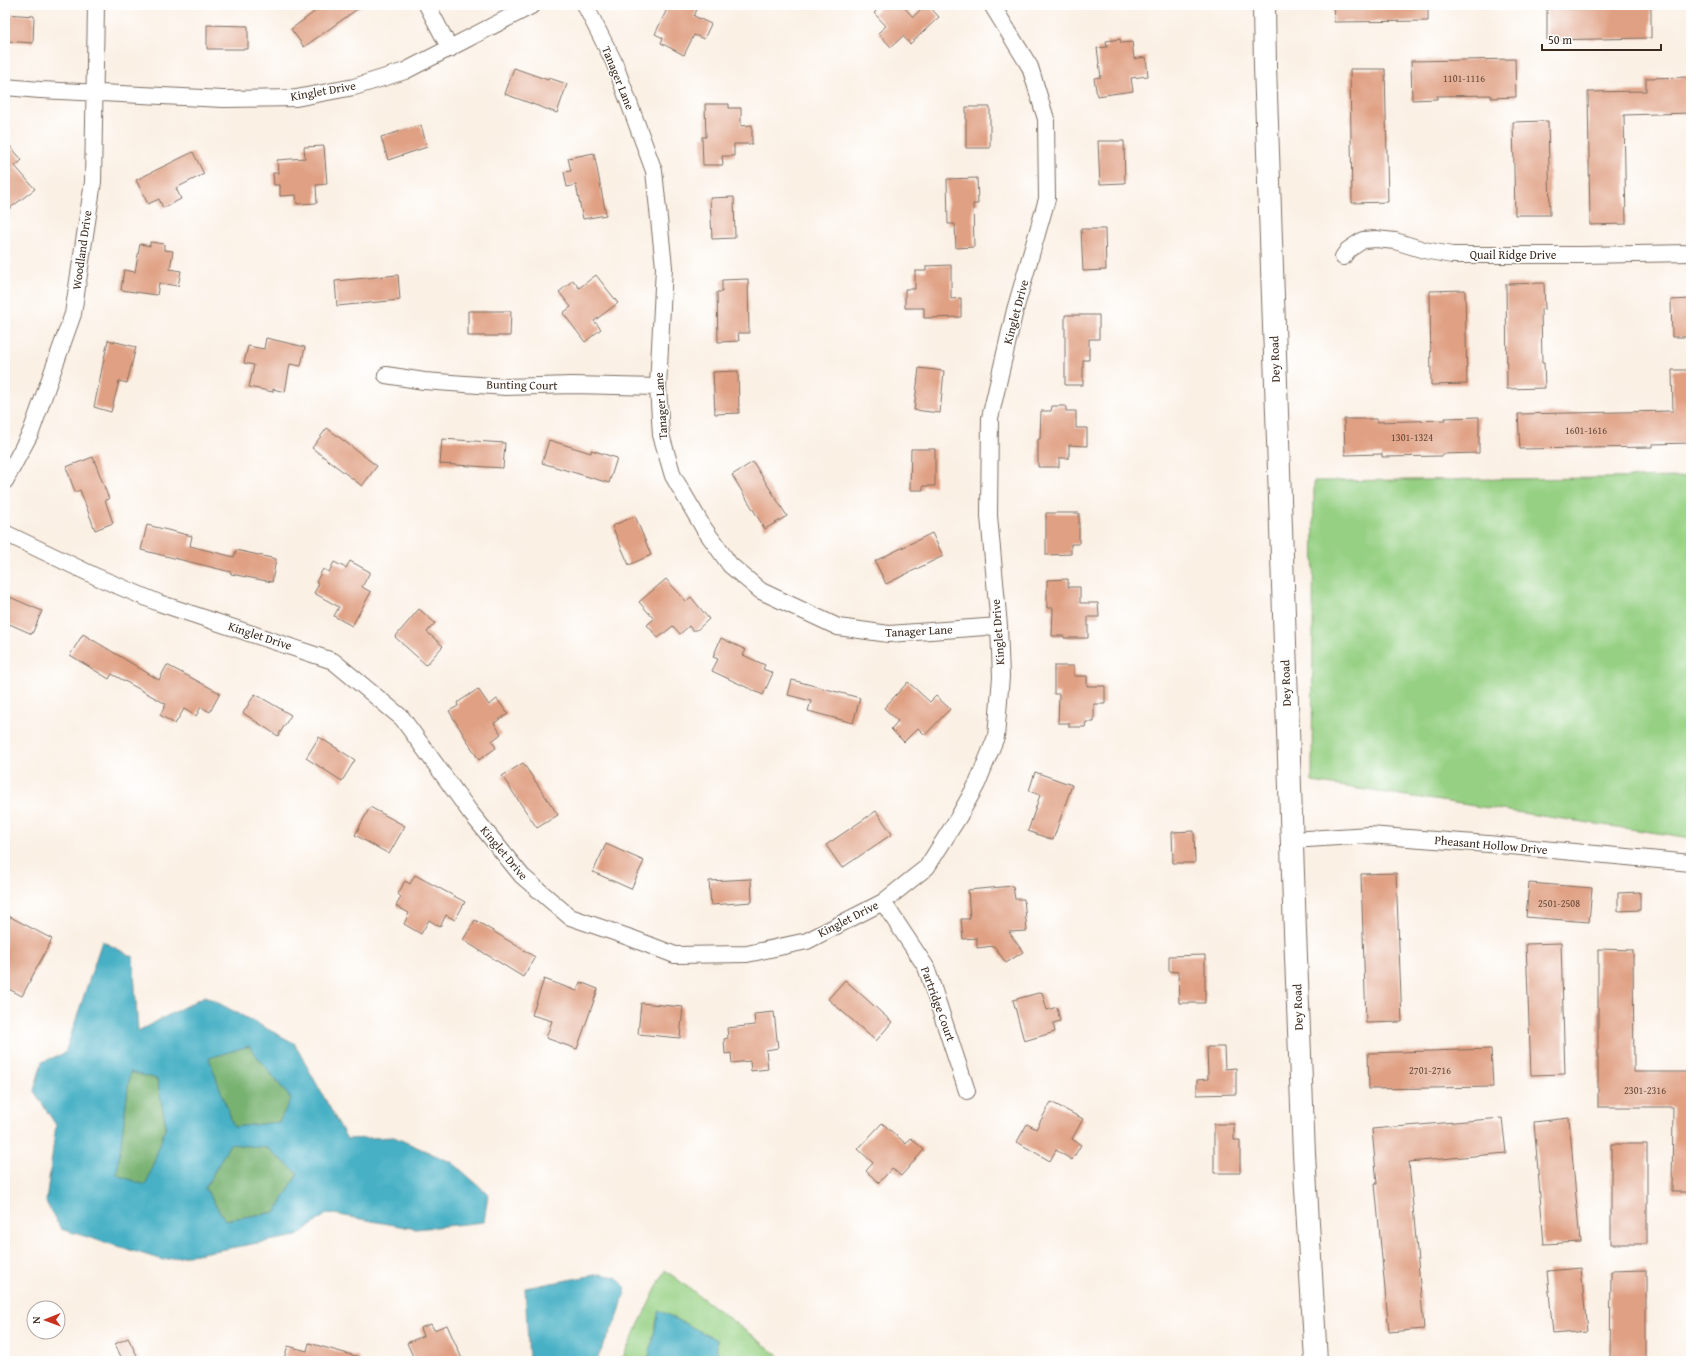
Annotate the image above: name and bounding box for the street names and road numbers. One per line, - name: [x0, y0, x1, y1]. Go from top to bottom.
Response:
- street label: Tanager Lane: [598, 43, 639, 113]
- street label: Kinglet Drive: [289, 76, 357, 105]
- street label: Woodland Drive: [68, 209, 96, 291]
- street label: Quail Ridge Drive: [1470, 246, 1557, 263]
- street label: Kinglet Drive: [999, 277, 1032, 346]
- street label: Dey Road: [1265, 335, 1284, 383]
- street label: Tanager Lane: [650, 371, 671, 440]
- street label: Bunting Court: [486, 375, 559, 394]
- street label: Kinglet Drive: [987, 598, 1008, 666]
- street label: Kinglet Drive: [226, 617, 295, 654]
- street label: Tanager Lane: [885, 620, 953, 641]
- street label: Dey Road: [1276, 659, 1295, 707]
- street label: Kinglet Drive: [477, 822, 532, 884]
- street label: Pheasant Hollow Drive: [1434, 831, 1549, 858]
- street label: Kinglet Drive: [815, 896, 881, 941]
- street label: Partridge Court: [917, 964, 960, 1044]
- street label: Dey Road: [1288, 983, 1307, 1031]

